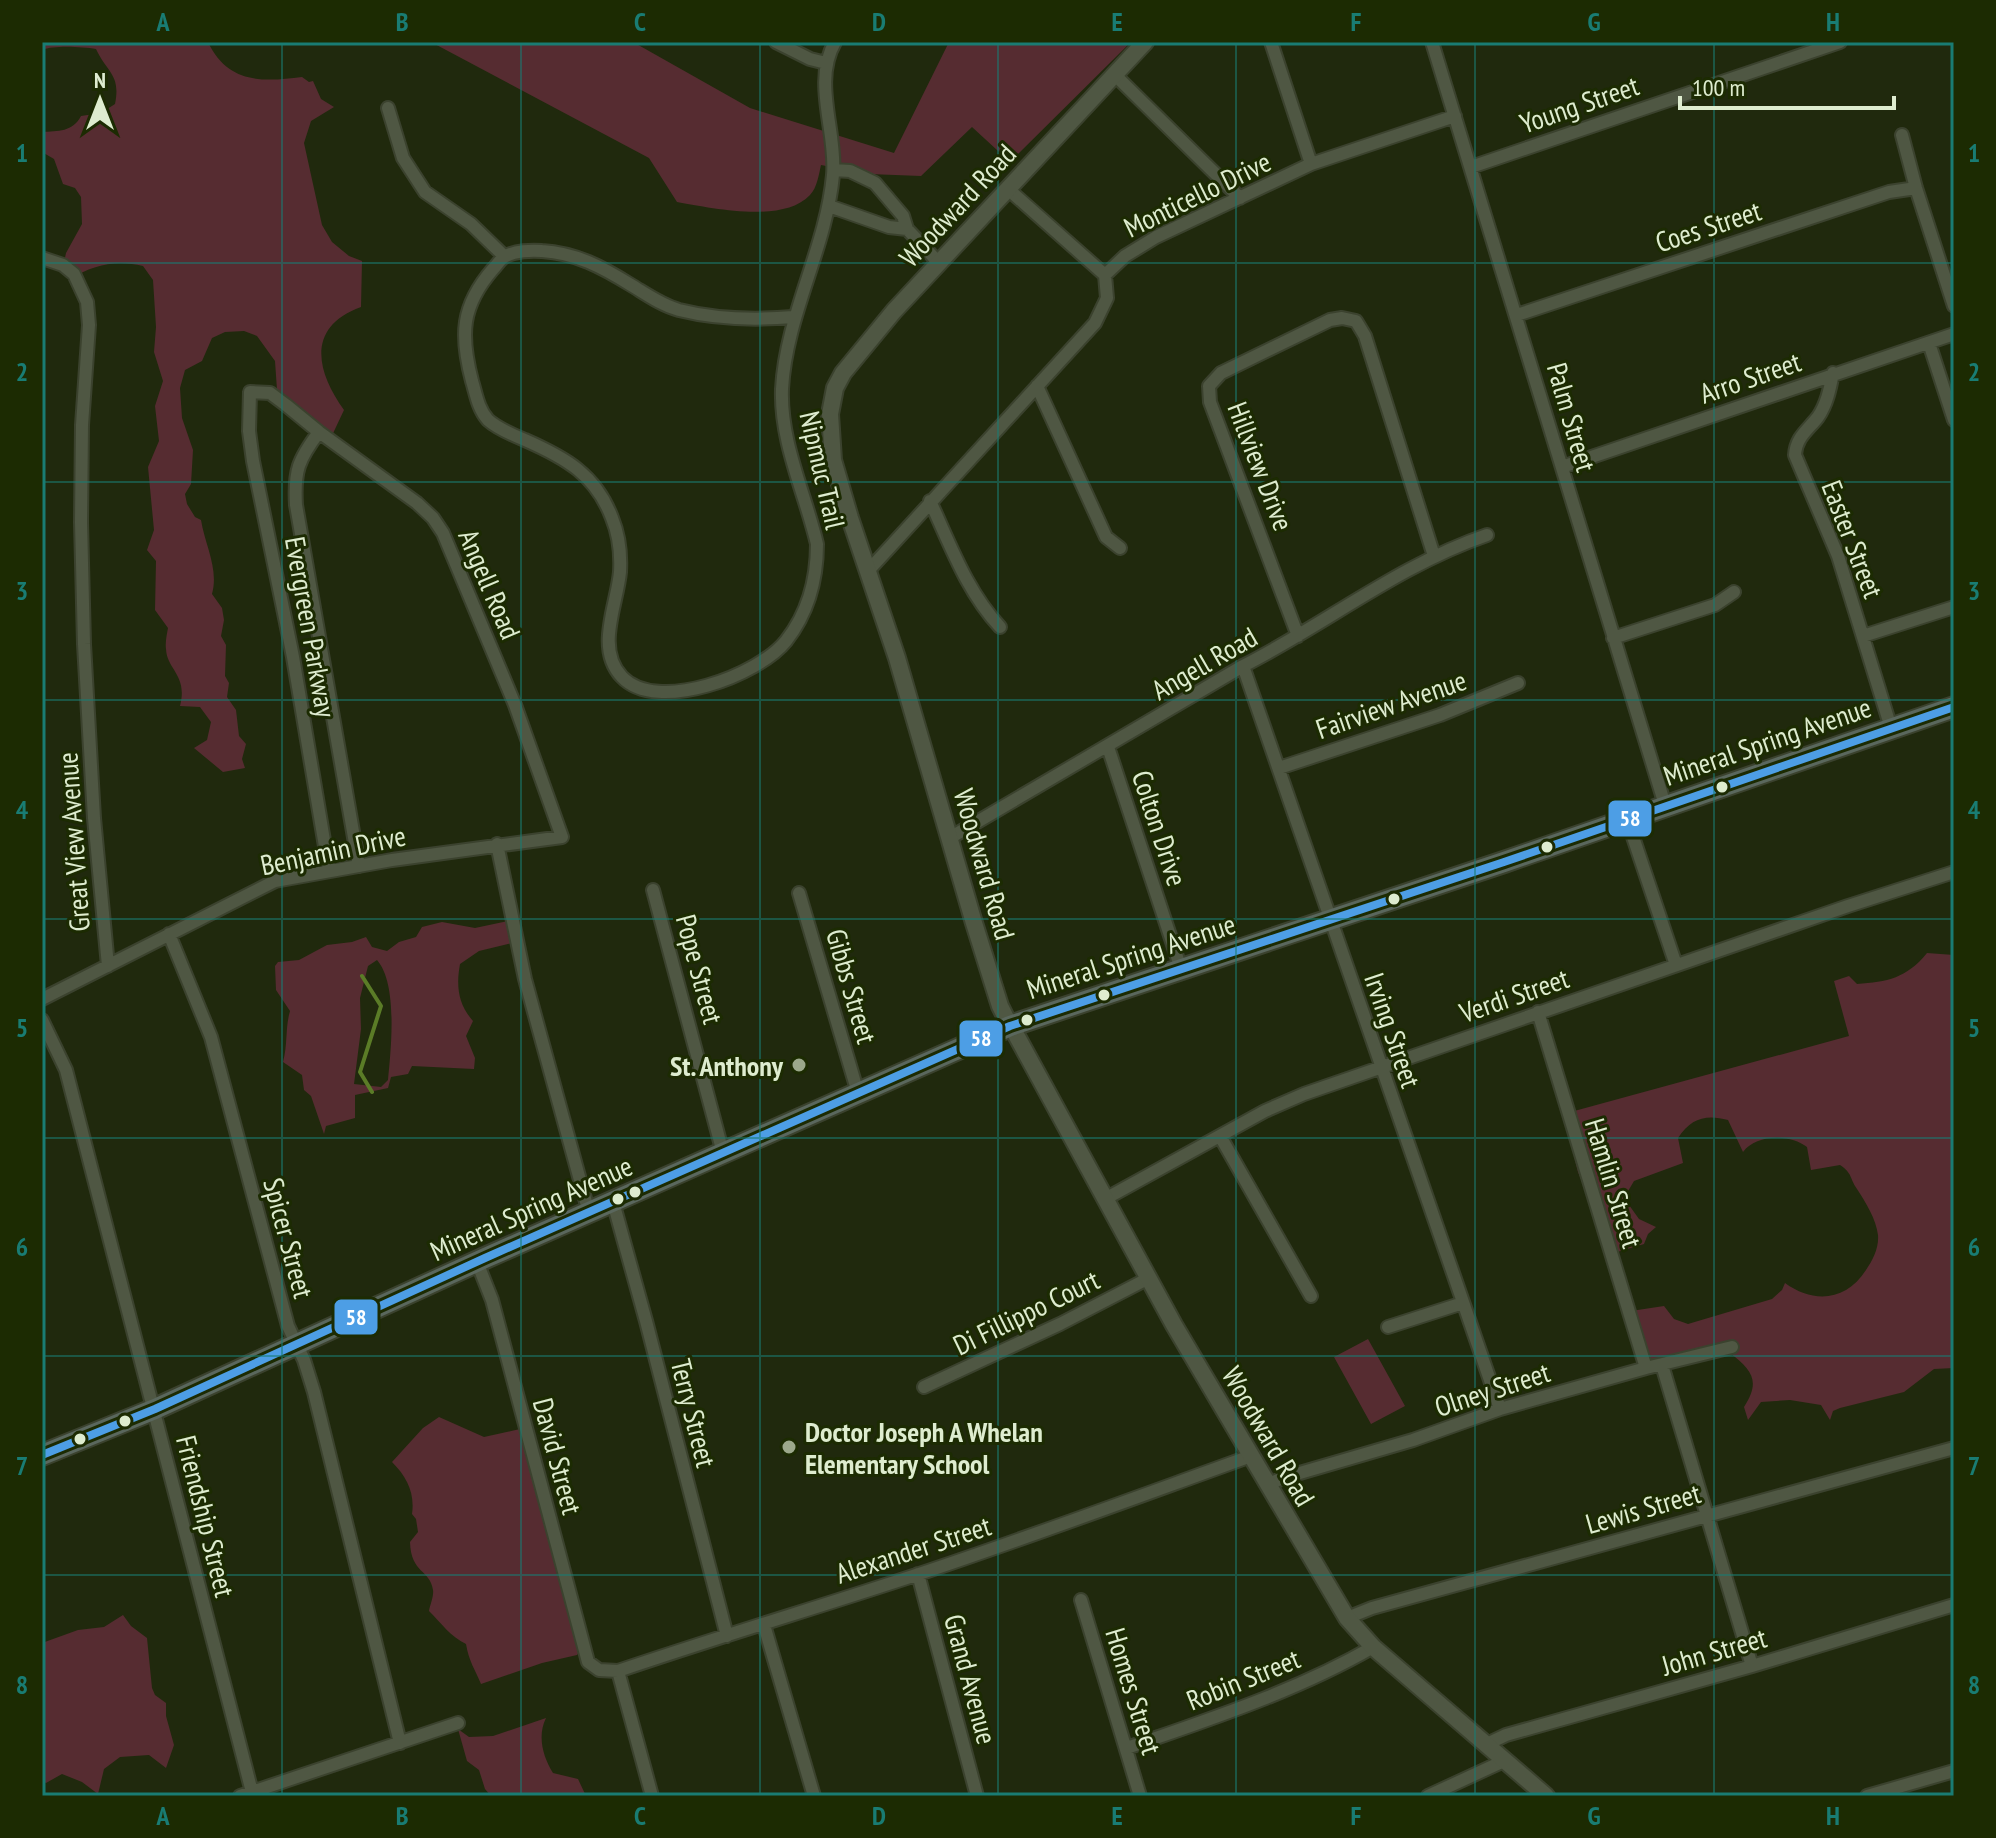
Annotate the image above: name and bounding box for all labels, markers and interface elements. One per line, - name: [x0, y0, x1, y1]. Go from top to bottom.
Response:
- text: A: [155, 5, 170, 38]
- text: B: [396, 5, 409, 38]
- text: C: [634, 5, 646, 38]
- text: D: [872, 5, 886, 38]
- text: E: [1111, 5, 1123, 38]
- text: F: [1351, 5, 1362, 38]
- text: G: [1587, 5, 1601, 38]
- text: H: [1826, 5, 1840, 38]
- north arrow: [60, 60, 140, 140]
- scale bar: [1680, 60, 1894, 110]
- text: N: [94, 66, 106, 94]
- street label: Young Street: [1515, 66, 1644, 142]
- text: 100 m: [1692, 72, 1745, 103]
- text: 1: [16, 136, 28, 169]
- street label: Woodward Road: [890, 136, 1024, 274]
- text: 1: [1968, 136, 1980, 169]
- street label: Monticello Drive: [1117, 143, 1277, 245]
- street label: Coes Street: [1650, 191, 1766, 260]
- street label: Arro Street: [1695, 342, 1806, 412]
- text: 2: [16, 355, 28, 388]
- text: 2: [1968, 355, 1980, 388]
- street label: Palm Street: [1539, 358, 1605, 476]
- street label: Hillview Drive: [1219, 396, 1303, 536]
- street label: Nipmuc Trail: [791, 407, 855, 533]
- street label: Easter Street: [1814, 475, 1892, 603]
- street label: Angell Road: [450, 523, 530, 645]
- street label: Evergreen Parkway: [277, 534, 345, 721]
- text: 3: [16, 574, 28, 607]
- text: 3: [1968, 574, 1980, 607]
- street label: Angell Road: [1145, 618, 1263, 708]
- street label: Fairview Avenue: [1311, 661, 1471, 747]
- street label: Mineral Spring Avenue: [1658, 688, 1876, 794]
- street label: Great View Avenue: [48, 751, 98, 933]
- street label: Colton Drive: [1124, 766, 1196, 890]
- unlabelled marker: [1714, 779, 1730, 795]
- street label: Woodward Road: [946, 784, 1024, 944]
- text: 4: [16, 793, 29, 826]
- text: 4: [1968, 793, 1981, 826]
- line badge: 58: [1607, 799, 1653, 838]
- text: 58: [1619, 804, 1641, 832]
- street label: Benjamin Drive: [257, 817, 409, 883]
- unlabelled marker: [1539, 839, 1555, 855]
- unlabelled marker: [1386, 891, 1402, 907]
- street label: Mineral Spring Avenue: [1022, 905, 1240, 1007]
- street label: Pope Street: [668, 910, 732, 1028]
- street label: Gibbs Street: [818, 924, 886, 1048]
- street label: Verdi Street: [1454, 959, 1574, 1031]
- street label: Irving Street: [1356, 968, 1430, 1093]
- unlabelled marker: [1096, 987, 1112, 1003]
- text: 5: [16, 1011, 28, 1044]
- text: 5: [1968, 1011, 1980, 1044]
- unlabelled marker: [1019, 1012, 1035, 1028]
- line badge: 58: [958, 1019, 1004, 1058]
- text: 58: [970, 1024, 992, 1052]
- place label: St. Anthony: [670, 1047, 784, 1084]
- marker: St. Anthony: [790, 1056, 808, 1074]
- street label: Hamlin Street: [1577, 1114, 1651, 1252]
- street label: Mineral Spring Avenue: [424, 1147, 638, 1269]
- street label: Spicer Street: [255, 1174, 323, 1302]
- unlabelled marker: [627, 1184, 643, 1200]
- unlabelled marker: [610, 1191, 626, 1207]
- text: 6: [16, 1230, 28, 1263]
- text: 6: [1968, 1230, 1980, 1263]
- street label: Di Fillippo Court: [947, 1261, 1105, 1363]
- line badge: 58: [333, 1298, 379, 1336]
- text: 58: [345, 1303, 367, 1331]
- street label: Olney Street: [1430, 1353, 1555, 1425]
- street label: Terry Street: [663, 1355, 725, 1471]
- street label: Woodward Road: [1214, 1359, 1324, 1513]
- street label: David Street: [525, 1394, 591, 1518]
- unlabelled marker: [117, 1413, 133, 1429]
- place label: Doctor Joseph A Whelan Elementary School: [805, 1413, 1043, 1482]
- unlabelled marker: [72, 1431, 88, 1447]
- street label: Friendship Street: [168, 1431, 244, 1601]
- marker: Doctor Joseph A Whelan Elementary School: [780, 1438, 798, 1456]
- text: 7: [16, 1449, 28, 1482]
- text: 7: [1968, 1449, 1980, 1482]
- street label: Lewis Street: [1581, 1474, 1705, 1542]
- street label: Alexander Street: [831, 1506, 996, 1591]
- street label: Grand Avenue: [936, 1610, 1006, 1748]
- street label: John Street: [1656, 1618, 1771, 1684]
- street label: Homes Street: [1097, 1623, 1171, 1759]
- street label: Robin Street: [1181, 1639, 1305, 1718]
- text: 8: [16, 1668, 28, 1701]
- text: 8: [1968, 1668, 1980, 1701]
- text: A: [155, 1799, 170, 1832]
- text: B: [396, 1799, 409, 1832]
- text: C: [634, 1799, 646, 1832]
- text: D: [872, 1799, 886, 1832]
- text: E: [1111, 1799, 1123, 1832]
- text: F: [1351, 1799, 1362, 1832]
- text: G: [1587, 1799, 1601, 1832]
- text: H: [1826, 1799, 1840, 1832]

